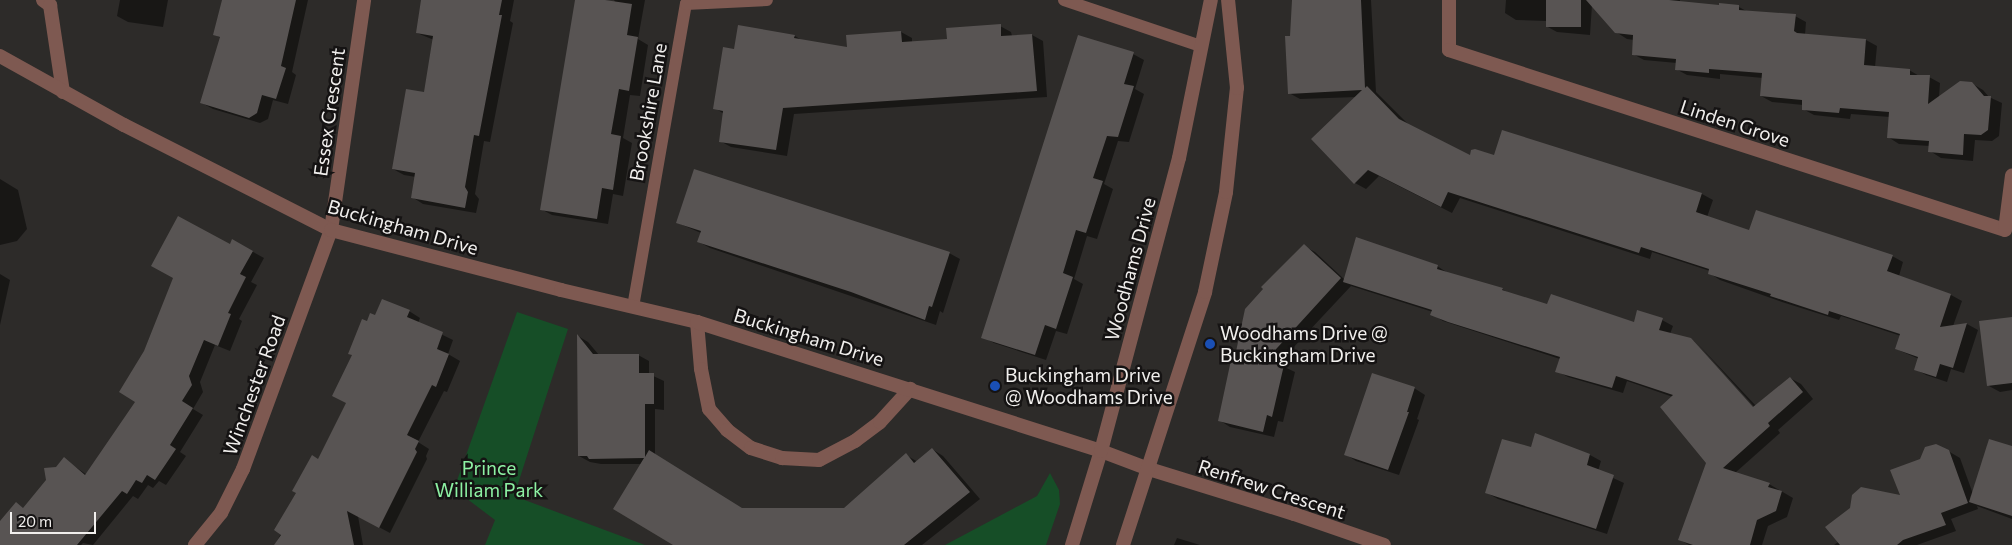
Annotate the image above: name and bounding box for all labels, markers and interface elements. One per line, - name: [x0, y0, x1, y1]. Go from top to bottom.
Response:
- street label: Brookshire Lane: [625, 41, 671, 183]
- street label: Essex Crescent: [309, 46, 349, 178]
- street label: Linden Grove: [1677, 95, 1793, 151]
- street label: Buckingham Drive: [325, 195, 481, 259]
- street label: Woodhams Drive: [1100, 195, 1160, 343]
- street label: Buckingham Drive: [731, 303, 887, 371]
- street label: Winchester Road: [218, 312, 290, 458]
- place label: Woodhams Drive @ Buckingham Drive: [1220, 322, 1388, 366]
- marker: Woodhams Drive @ Buckingham Drive: [1204, 338, 1216, 350]
- place label: Buckingham Drive @ Woodhams Drive: [1005, 364, 1173, 408]
- marker: Buckingham Drive @ Woodhams Drive: [989, 380, 1001, 392]
- street label: Renfrew Crescent: [1196, 454, 1348, 524]
- park label: Prince William Park: [435, 457, 543, 501]
- scale bar: [12, 502, 99, 534]
- text: 20 m: [18, 512, 52, 530]

